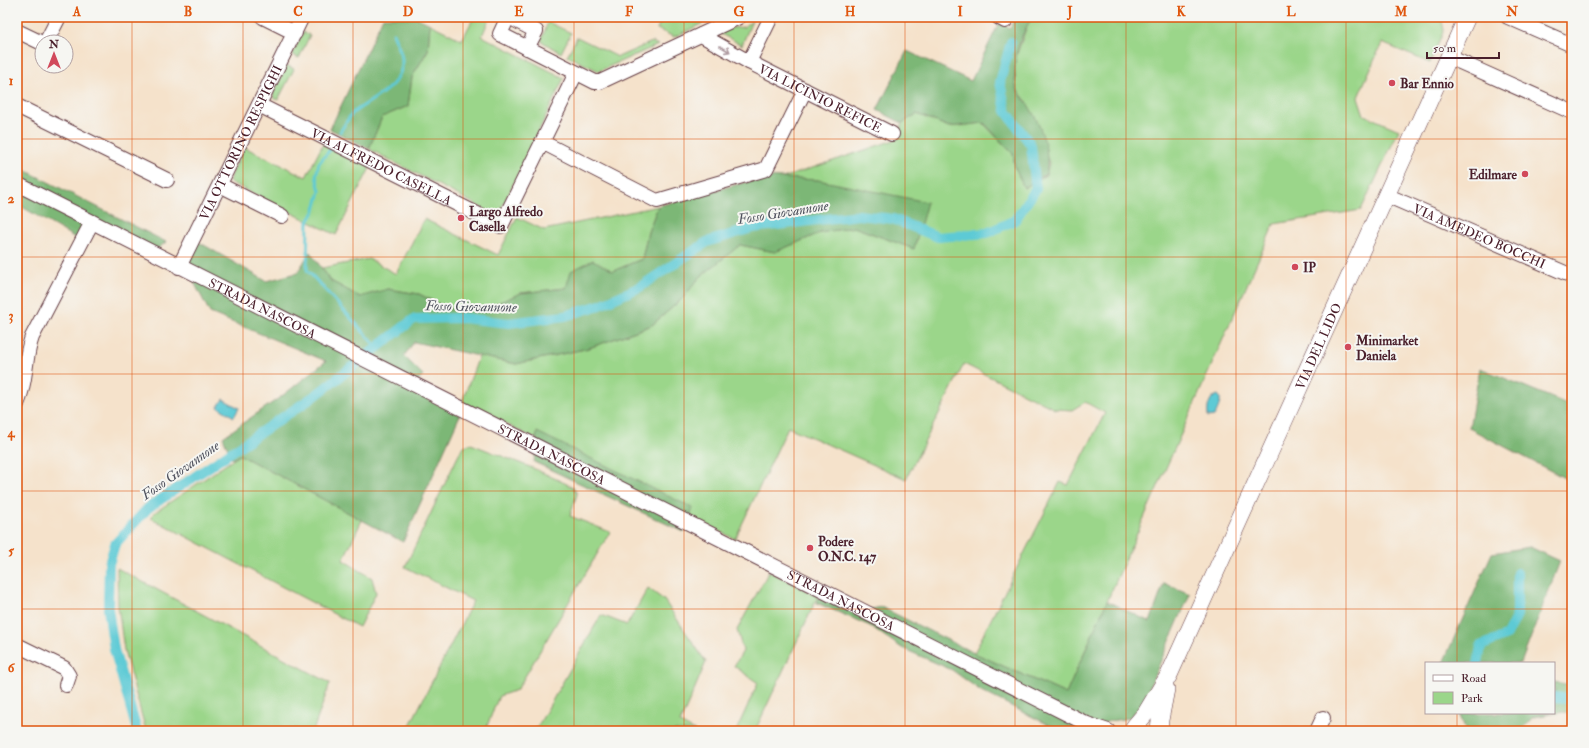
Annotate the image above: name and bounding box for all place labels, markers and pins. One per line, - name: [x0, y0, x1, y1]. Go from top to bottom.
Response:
- place label: Bar Ennio: [1400, 76, 1455, 92]
- marker: Bar Ennio: [1387, 78, 1397, 88]
- place label: Edilmare: [1469, 167, 1518, 183]
- marker: Edilmare: [1520, 169, 1530, 179]
- place label: Largo Alfredo Casella: [469, 204, 543, 235]
- marker: Largo Alfredo Casella: [456, 213, 466, 223]
- place label: IP: [1303, 260, 1316, 276]
- marker: IP: [1290, 262, 1300, 272]
- place label: Minimarket Daniela: [1355, 333, 1419, 364]
- marker: Minimarket Daniela: [1343, 342, 1353, 352]
- place label: Podere O.N.C. 147: [818, 534, 877, 565]
- marker: Podere O.N.C. 147: [805, 543, 815, 553]

